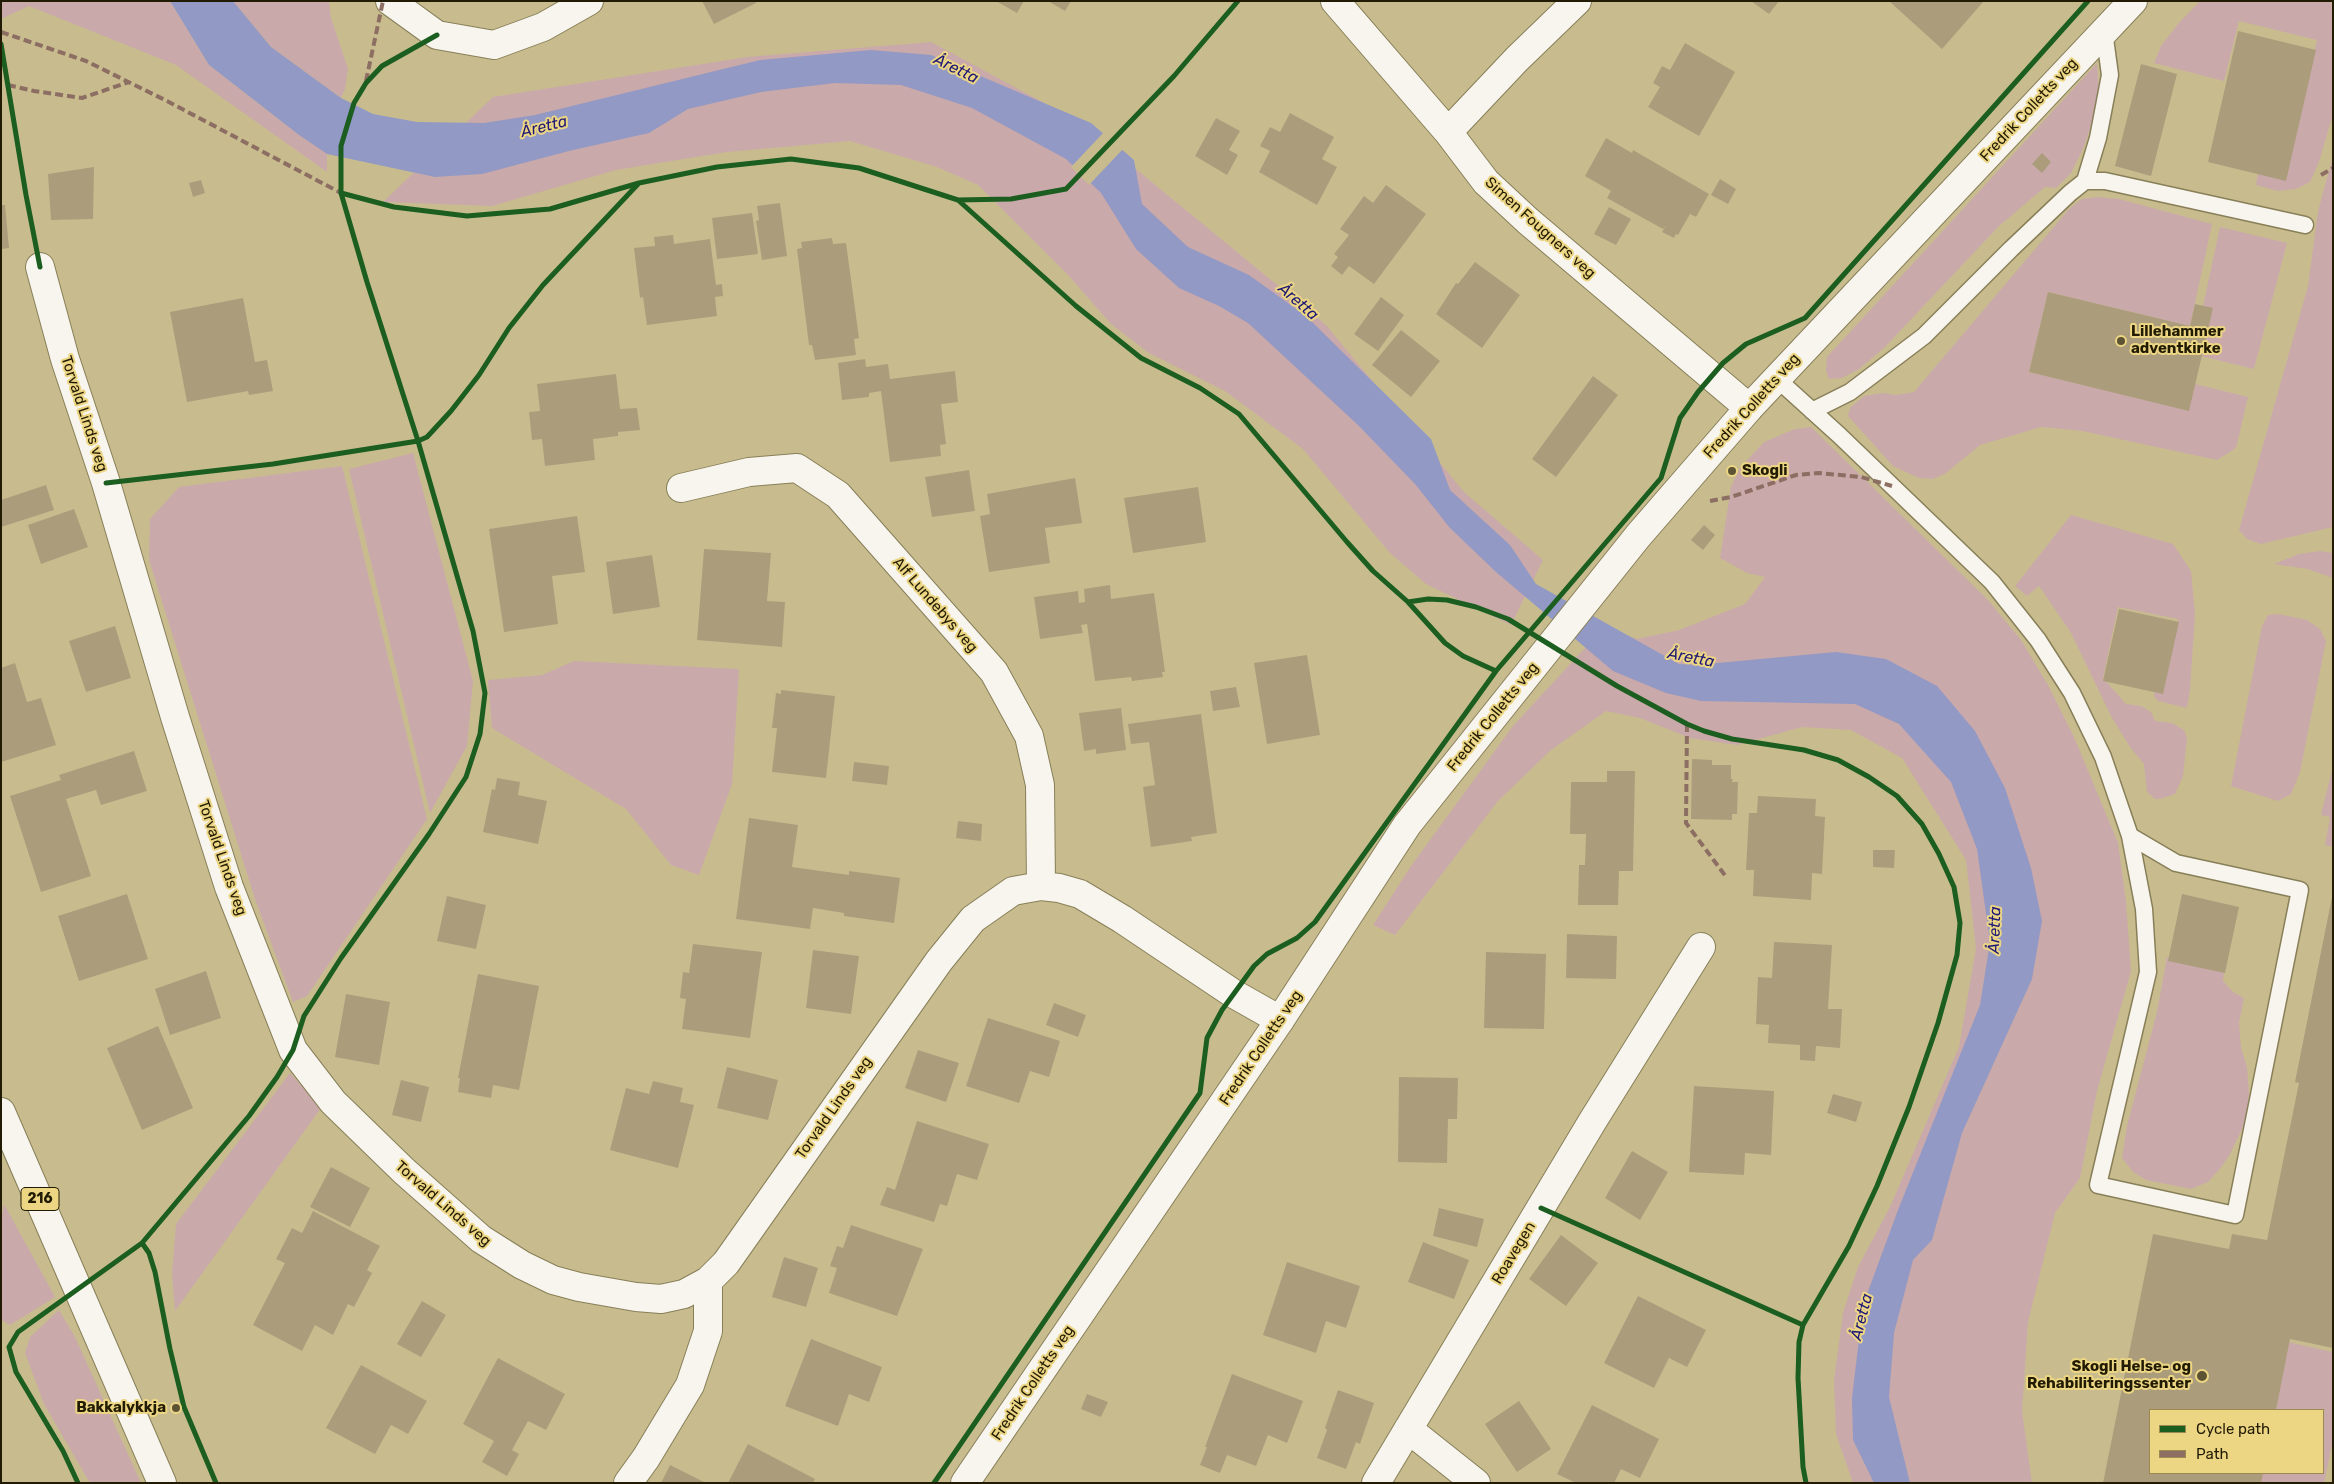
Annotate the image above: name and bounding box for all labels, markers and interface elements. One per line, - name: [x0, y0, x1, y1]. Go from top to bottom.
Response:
- water label: Åretta: [931, 50, 981, 88]
- street label: Fredrik Colletts veg: [1976, 55, 2082, 165]
- water label: Åretta: [519, 112, 569, 142]
- street label: Simen Fougners veg: [1481, 174, 1599, 282]
- water label: Åretta: [1274, 279, 1322, 325]
- place label: Lillehammer adventkirke: [2131, 323, 2224, 358]
- marker: Lillehammer adventkirke: [2115, 335, 2127, 347]
- street label: Fredrik Colletts veg: [1700, 350, 1804, 462]
- street label: Torvald Linds veg: [57, 354, 111, 474]
- place label: Skogli: [1742, 462, 1788, 480]
- marker: Skogli: [1726, 465, 1738, 477]
- street label: Alf Lundebys veg: [889, 554, 981, 656]
- water label: Åretta: [1666, 644, 1716, 672]
- street label: Fredrik Colletts veg: [1444, 659, 1542, 775]
- street label: Torvald Linds veg: [194, 798, 250, 918]
- water label: Åretta: [1985, 906, 2005, 954]
- street label: Fredrik Colletts veg: [1216, 987, 1306, 1109]
- street label: Torvald Linds veg: [792, 1053, 876, 1163]
- street label: Torvald Linds veg: [391, 1158, 495, 1250]
- road number: 216: [21, 1188, 59, 1210]
- street label: Roavegen: [1488, 1219, 1540, 1287]
- water label: Åretta: [1847, 1292, 1877, 1342]
- street label: Fredrik Colletts veg: [988, 1322, 1078, 1444]
- place label: Skogli Helse- og Rehabiliteringssenter: [2027, 1358, 2191, 1393]
- marker: Skogli Helse- og Rehabiliteringssenter: [2195, 1369, 2209, 1383]
- place label: Bakkalykkja: [76, 1399, 166, 1417]
- marker: Bakkalykkja: [170, 1402, 182, 1414]
- legend: [2149, 1409, 2324, 1474]
- text: Cycle path: [2196, 1420, 2270, 1438]
- text: Path: [2196, 1445, 2229, 1463]

